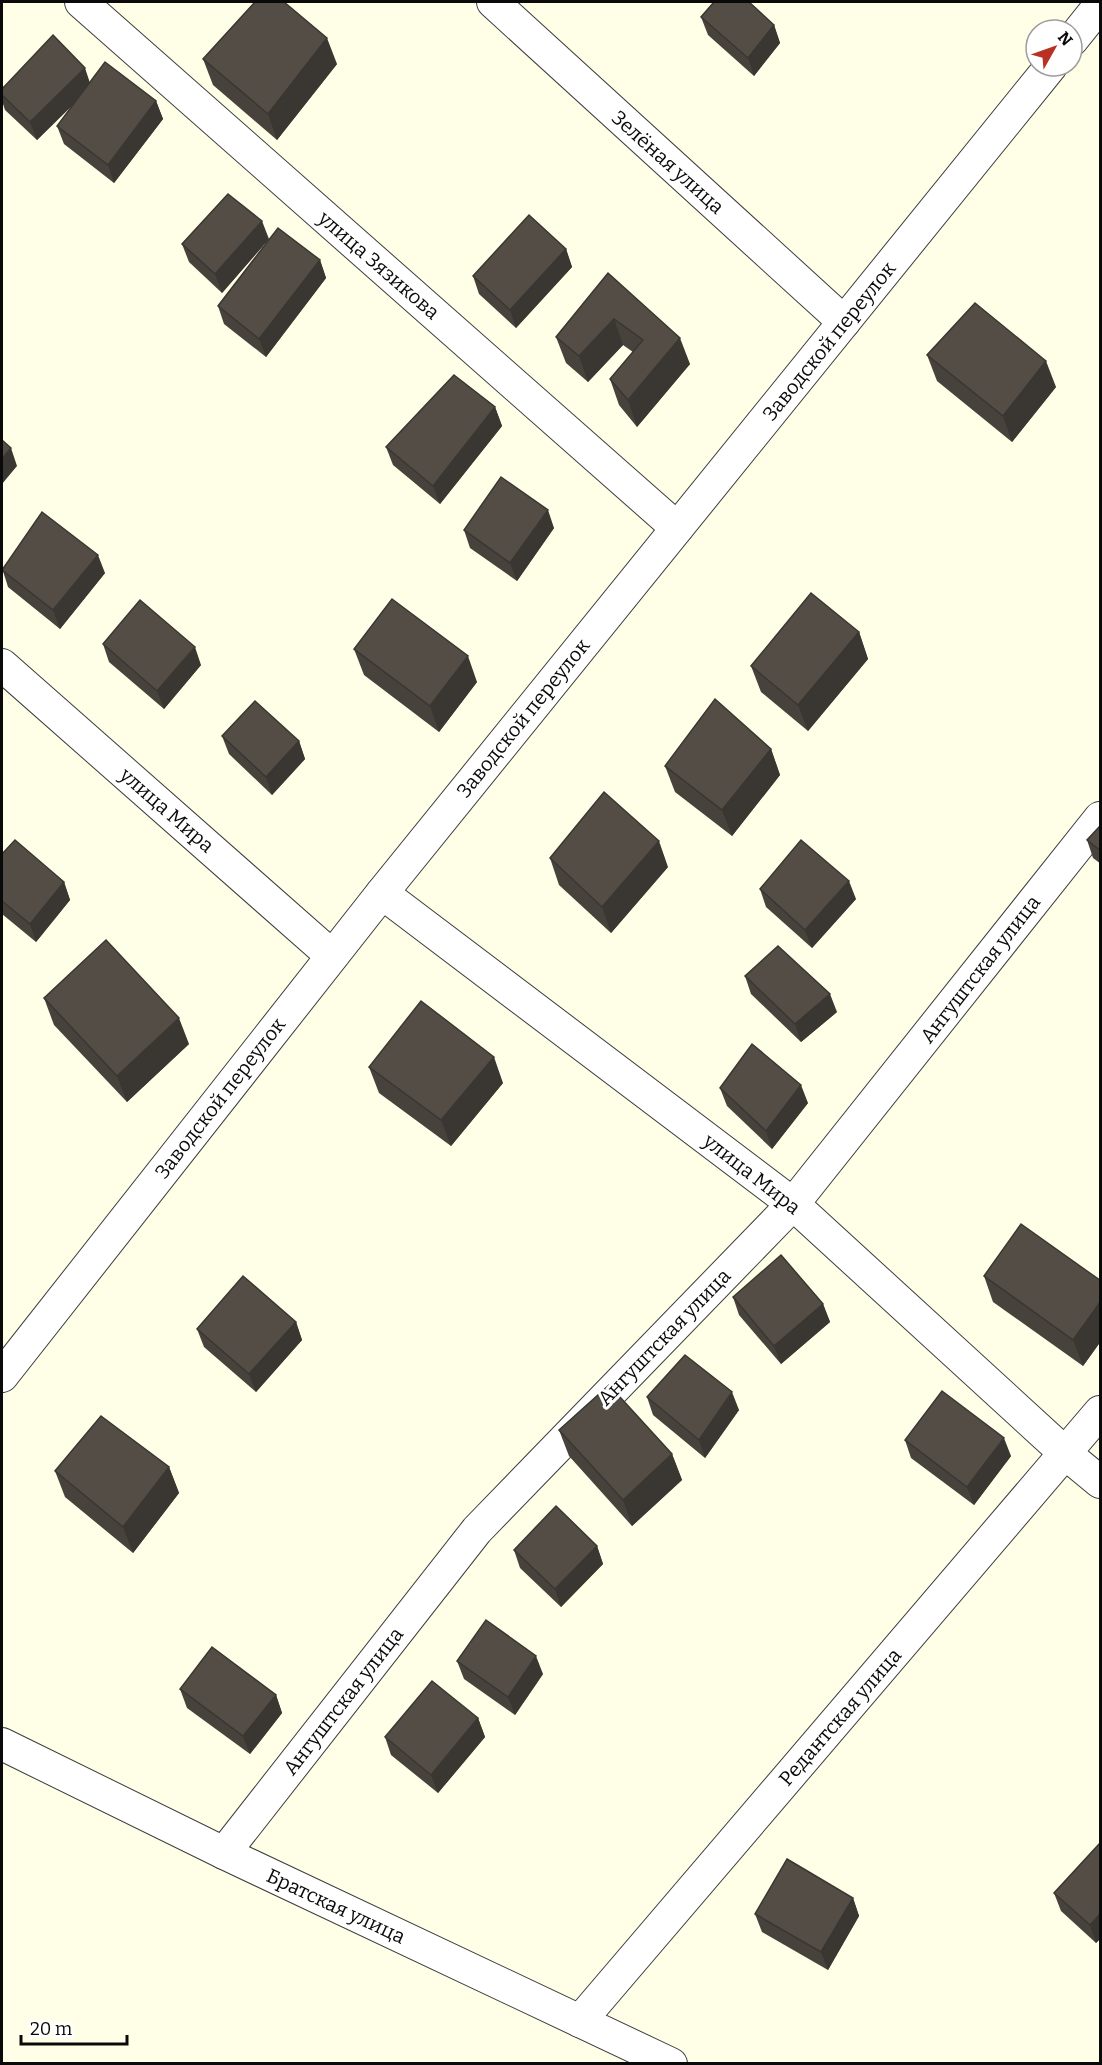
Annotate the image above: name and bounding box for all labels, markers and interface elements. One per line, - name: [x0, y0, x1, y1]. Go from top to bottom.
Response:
- north arrow: [1024, 18, 1084, 78]
- text: N: [1054, 28, 1076, 50]
- street label: Зелёная улица: [607, 105, 729, 219]
- street label: улица Зязикова: [313, 205, 445, 324]
- street label: Заводской переулок: [758, 256, 901, 425]
- street label: Заводской переулок: [452, 633, 595, 802]
- street label: улица Мира: [114, 762, 219, 857]
- street label: Ангуштская улица: [915, 890, 1045, 1048]
- street label: Заводской переулок: [150, 1013, 290, 1183]
- street label: улица Мира: [698, 1128, 805, 1219]
- street label: Ангуштская улица: [593, 1264, 735, 1410]
- street label: Ангуштская улица: [278, 1622, 408, 1780]
- street label: Редантская улица: [774, 1643, 906, 1791]
- street label: Братская улица: [263, 1863, 409, 1949]
- scale bar: [21, 2008, 128, 2046]
- text: 20 m: [30, 2018, 72, 2040]

